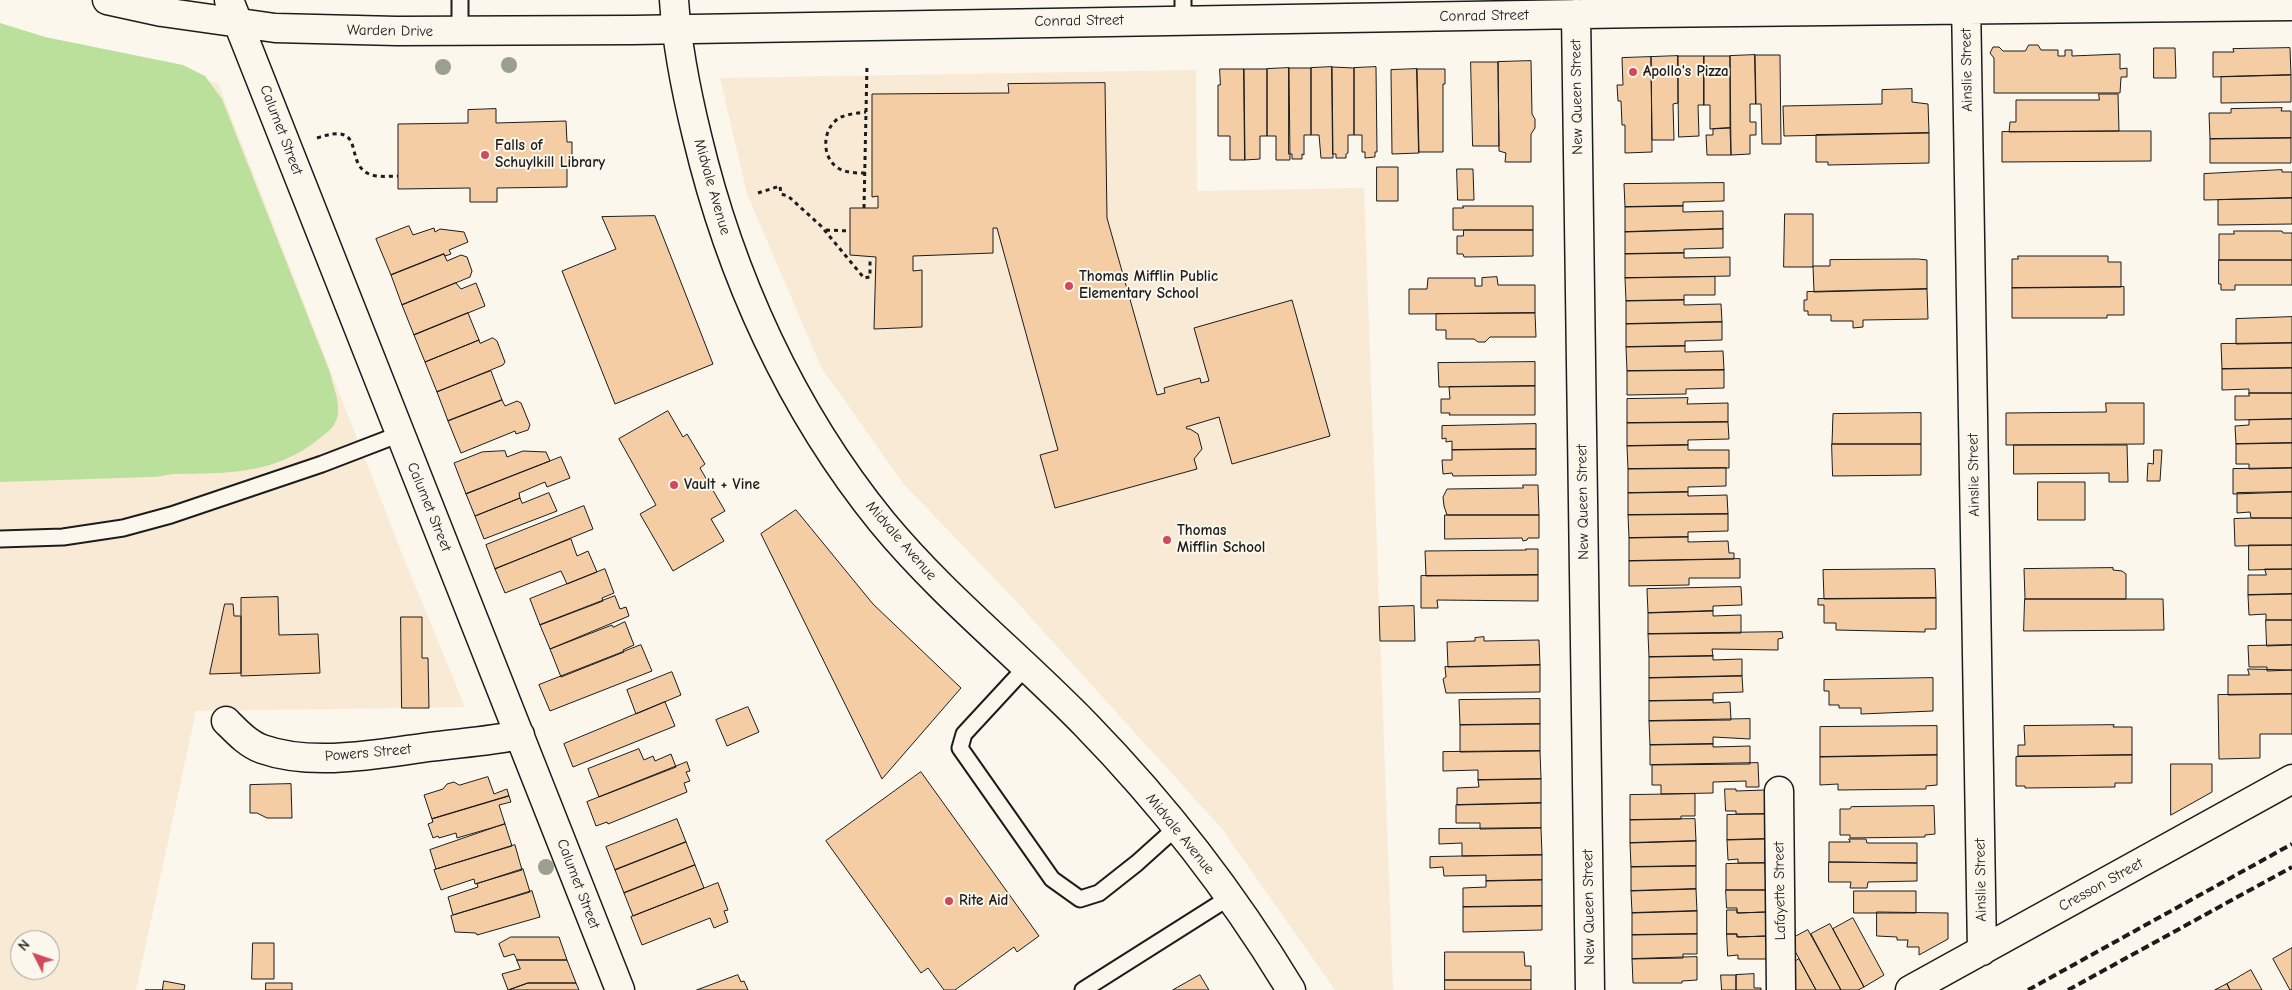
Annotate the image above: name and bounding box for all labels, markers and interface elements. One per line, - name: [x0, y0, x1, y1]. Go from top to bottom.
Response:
- street label: Conrad Street: [1439, 6, 1529, 26]
- street label: Conrad Street: [1034, 11, 1124, 31]
- street label: Warden Drive: [347, 21, 433, 41]
- street label: Ainslie Street: [1957, 28, 1977, 112]
- street label: New Queen Street: [1567, 39, 1587, 155]
- place label: Apollo's Pizza: [1643, 63, 1729, 81]
- marker: Apollo's Pizza: [1627, 66, 1639, 78]
- street label: Calumet Street: [256, 83, 306, 177]
- place label: Falls of Schuylkill Library: [495, 137, 605, 172]
- street label: Midvale Avenue: [690, 137, 734, 237]
- marker: Falls of Schuylkill Library: [479, 149, 491, 161]
- place label: Thomas Mifflin Public Elementary School: [1079, 268, 1218, 303]
- marker: Thomas Mifflin Public Elementary School: [1063, 280, 1075, 292]
- street label: Ainslie Street: [1964, 433, 1984, 517]
- street label: New Queen Street: [1573, 444, 1593, 560]
- street label: Calumet Street: [403, 460, 455, 554]
- place label: Vault + Vine: [684, 476, 760, 494]
- marker: Vault + Vine: [668, 479, 680, 491]
- street label: Midvale Avenue: [862, 498, 940, 584]
- place label: Thomas Mifflin School: [1177, 522, 1265, 557]
- marker: Thomas Mifflin School: [1161, 534, 1173, 546]
- street label: Powers Street: [324, 740, 412, 766]
- street label: Midvale Avenue: [1142, 790, 1218, 878]
- street label: Calumet Street: [553, 837, 603, 931]
- street label: Ainslie Street: [1971, 838, 1991, 922]
- street label: Lafayette Street: [1770, 841, 1790, 941]
- street label: New Queen Street: [1579, 849, 1599, 965]
- street label: Cresson Street: [2056, 854, 2146, 916]
- place label: Rite Aid: [959, 892, 1008, 910]
- marker: Rite Aid: [943, 895, 955, 907]
- north arrow: [10, 930, 60, 980]
- text: N: [15, 936, 33, 955]

